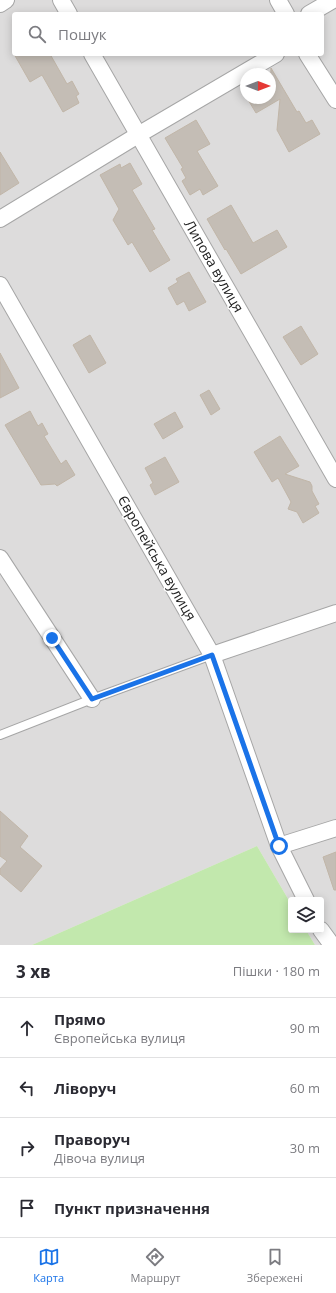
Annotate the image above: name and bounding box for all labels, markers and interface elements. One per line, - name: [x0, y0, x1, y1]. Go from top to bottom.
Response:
- search box: [12, 12, 324, 56]
- icon: search: [26, 23, 48, 45]
- text: Пошук: [58, 24, 107, 44]
- north arrow: [240, 68, 276, 104]
- street label: Липова вулиця: [180, 216, 249, 315]
- street label: Європейська вулиця: [114, 492, 201, 624]
- route end: [43, 629, 61, 647]
- route start: [270, 837, 288, 855]
- map controls: [288, 897, 324, 933]
- button: layers: [288, 897, 324, 933]
- text: 3 хв: [16, 960, 51, 983]
- text: Пішки · 180 m: [233, 962, 320, 980]
- text: Прямо: [54, 1009, 106, 1029]
- icon: ahead: [16, 1017, 38, 1039]
- text: 90 m: [290, 1019, 320, 1037]
- text: Європейська вулиця: [54, 1029, 185, 1047]
- icon: left: [16, 1077, 38, 1099]
- text: Ліворуч: [54, 1078, 116, 1098]
- text: 60 m: [290, 1079, 320, 1097]
- text: Праворуч: [54, 1129, 130, 1149]
- icon: right: [16, 1137, 38, 1159]
- text: 30 m: [290, 1139, 320, 1157]
- text: Дівоча вулиця: [54, 1149, 145, 1167]
- icon: arrive: [16, 1197, 38, 1219]
- text: Пункт призначення: [54, 1198, 210, 1218]
- tab: Карта: [33, 1246, 64, 1285]
- tab: Маршрут: [130, 1246, 180, 1285]
- tab: Збережені: [247, 1246, 303, 1285]

